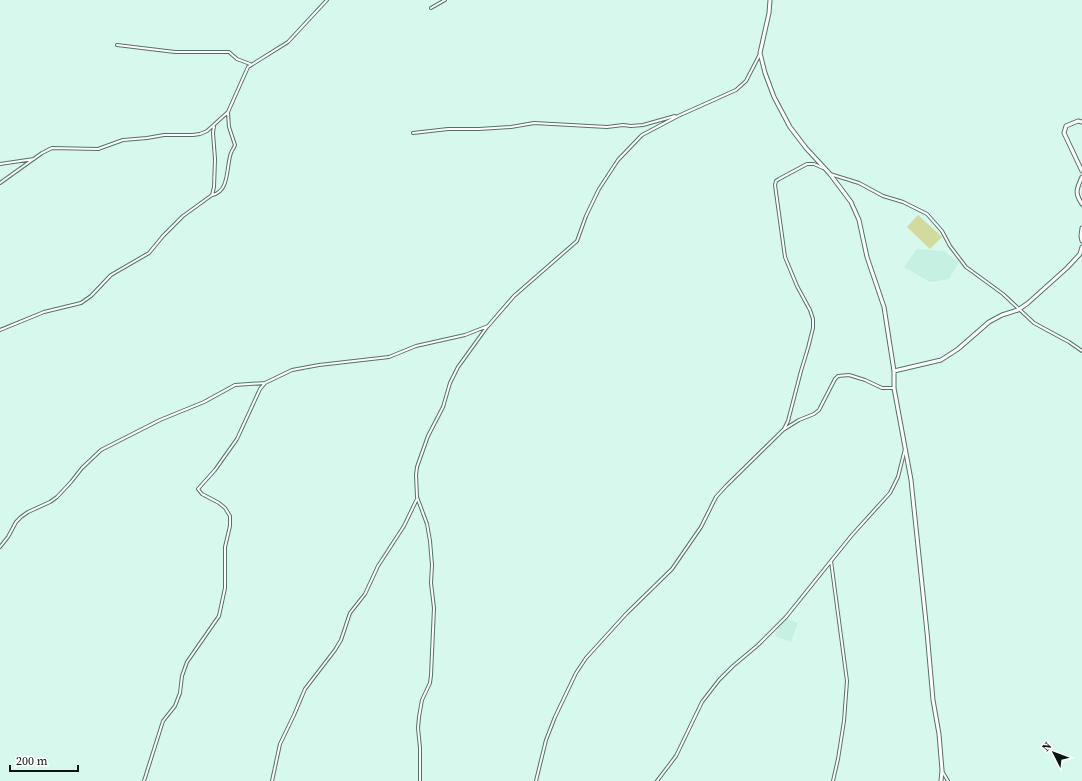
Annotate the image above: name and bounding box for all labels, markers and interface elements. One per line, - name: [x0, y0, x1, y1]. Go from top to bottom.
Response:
- north arrow: [1034, 733, 1074, 773]
- text: N: [1039, 739, 1055, 755]
- scale bar: [10, 747, 78, 773]
- text: 200 m: [16, 753, 48, 769]

